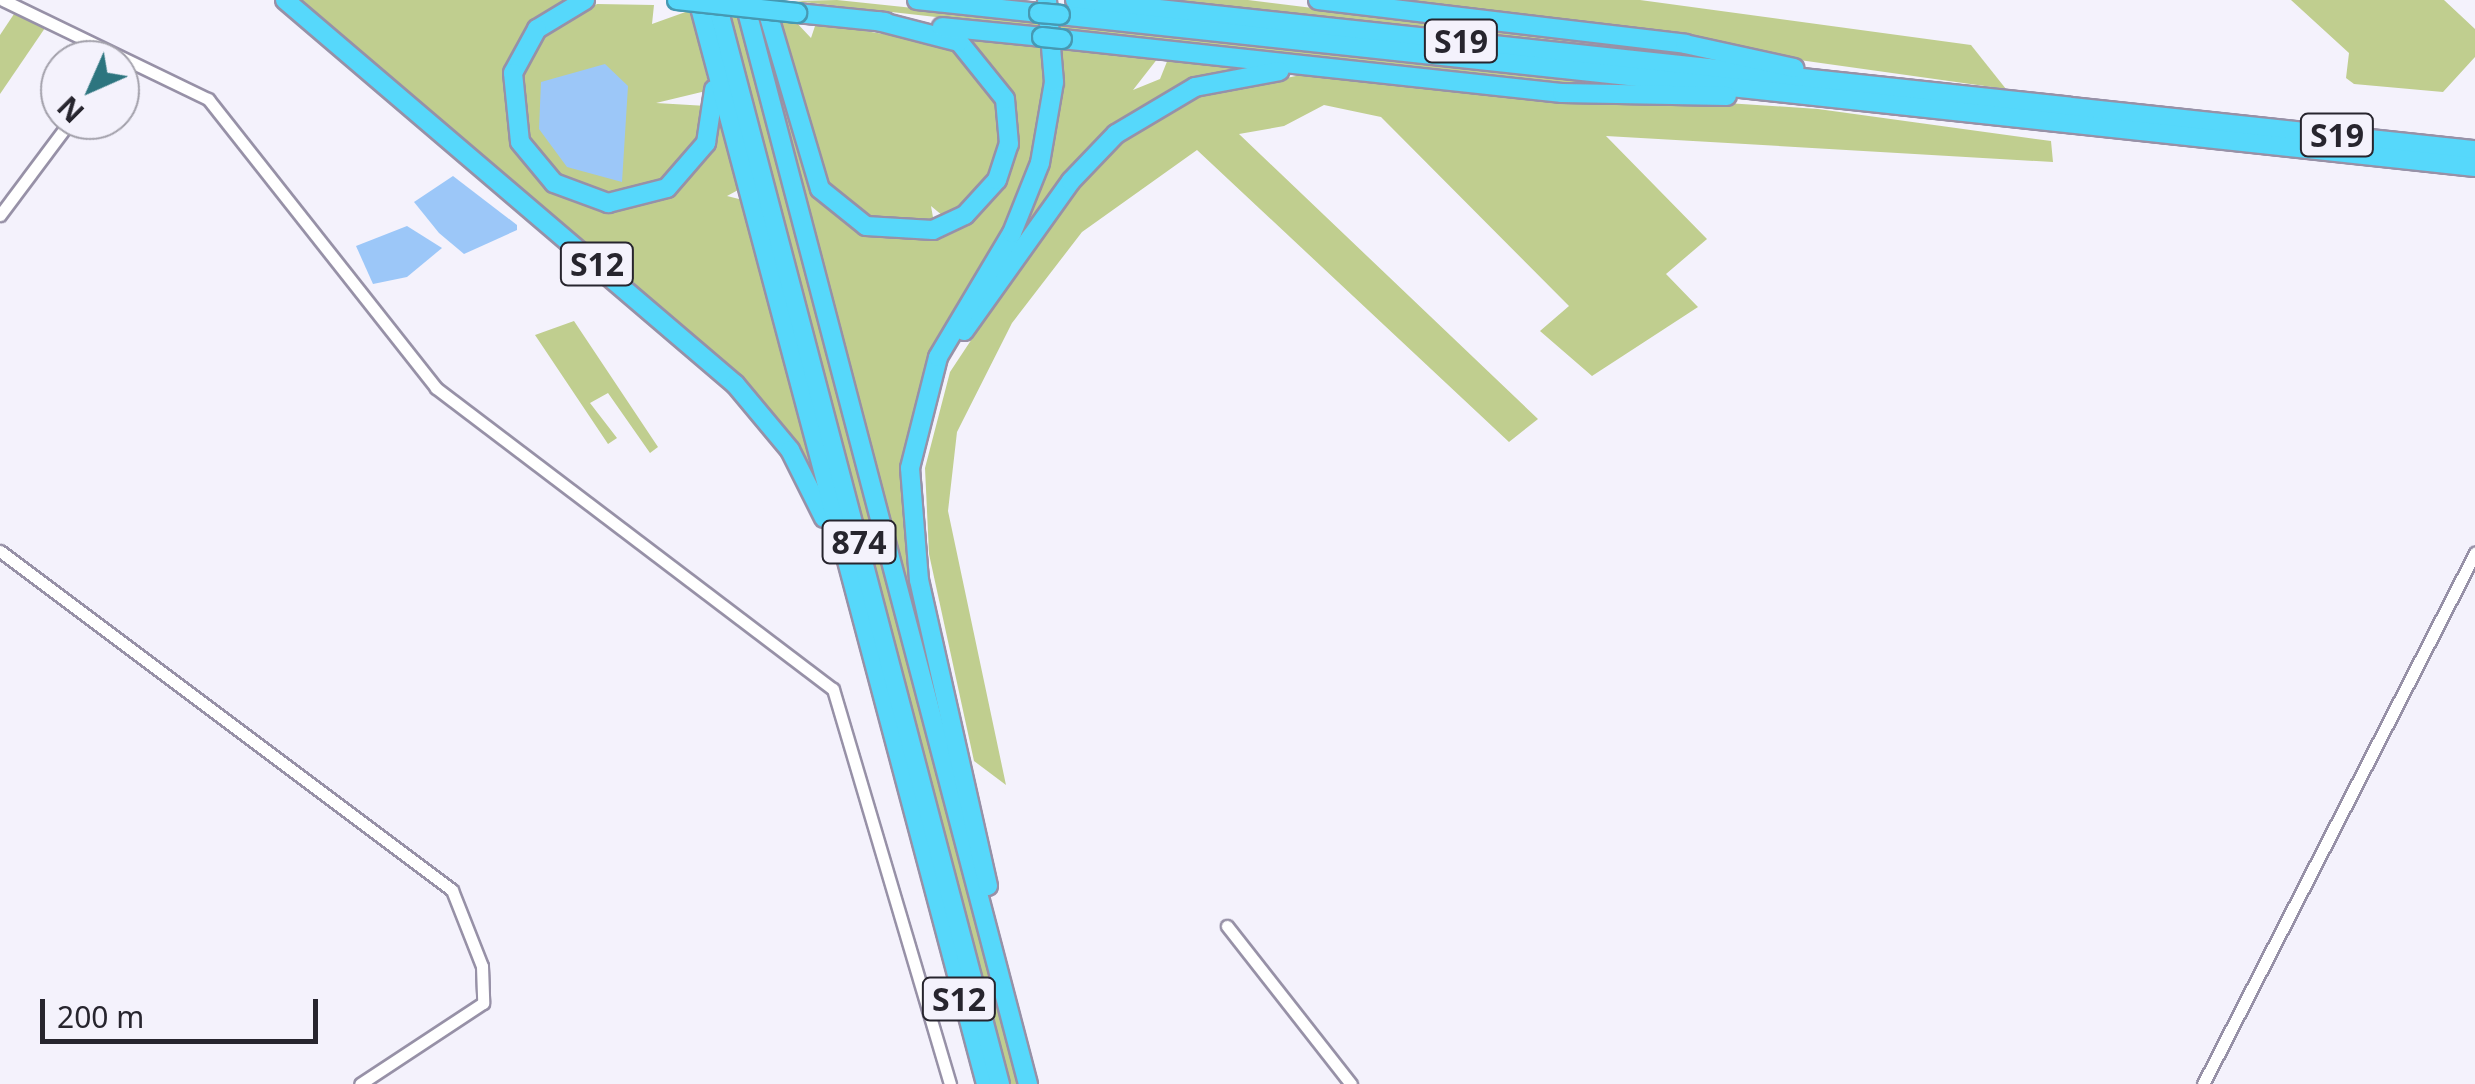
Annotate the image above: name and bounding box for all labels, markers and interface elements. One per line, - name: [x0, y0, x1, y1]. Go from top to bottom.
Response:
- road number: S19: [1424, 14, 1498, 68]
- north arrow: [40, 40, 140, 140]
- text: N: [49, 88, 92, 131]
- road number: S19: [2300, 108, 2374, 162]
- road number: S12: [560, 237, 634, 291]
- road number: 874: [822, 515, 896, 569]
- road number: S12: [922, 972, 996, 1026]
- scale bar: [45, 979, 322, 1041]
- text: 200 m: [57, 996, 144, 1037]

